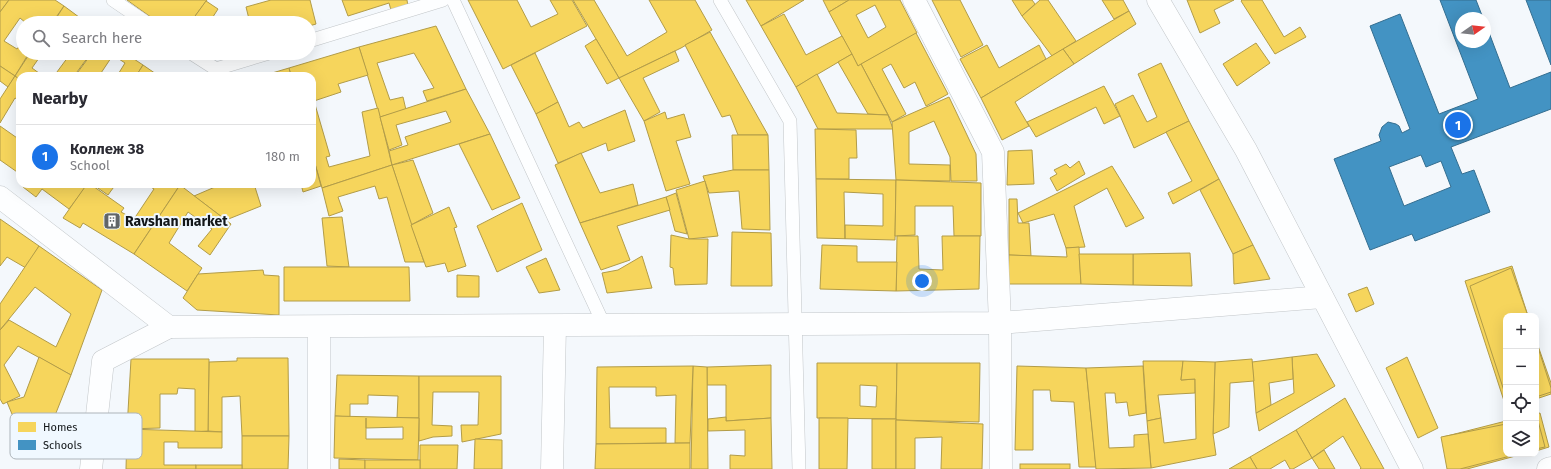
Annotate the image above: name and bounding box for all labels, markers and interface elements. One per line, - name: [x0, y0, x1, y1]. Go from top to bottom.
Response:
- north arrow: [1455, 12, 1491, 48]
- search box: [16, 16, 316, 60]
- icon: search: [30, 27, 52, 49]
- text: Search here: [62, 29, 142, 47]
- text: Nearby: [32, 88, 87, 109]
- pin: 1: [1445, 110, 1471, 140]
- text: Коллеж 38: [70, 140, 144, 158]
- text: 1: [42, 149, 48, 164]
- text: 180 m: [265, 149, 300, 164]
- text: School: [70, 158, 110, 173]
- building icon: Ravshan market: [102, 211, 122, 231]
- place label: Ravshan market: [125, 213, 228, 230]
- your location: [912, 271, 932, 291]
- map controls: [1503, 313, 1539, 457]
- button: +: [1503, 313, 1539, 349]
- button: −: [1503, 349, 1539, 385]
- button: locate: [1503, 385, 1539, 421]
- legend: [10, 413, 142, 459]
- text: Homes: [43, 421, 77, 434]
- button: layers: [1503, 421, 1539, 457]
- text: Schools: [43, 439, 82, 452]

